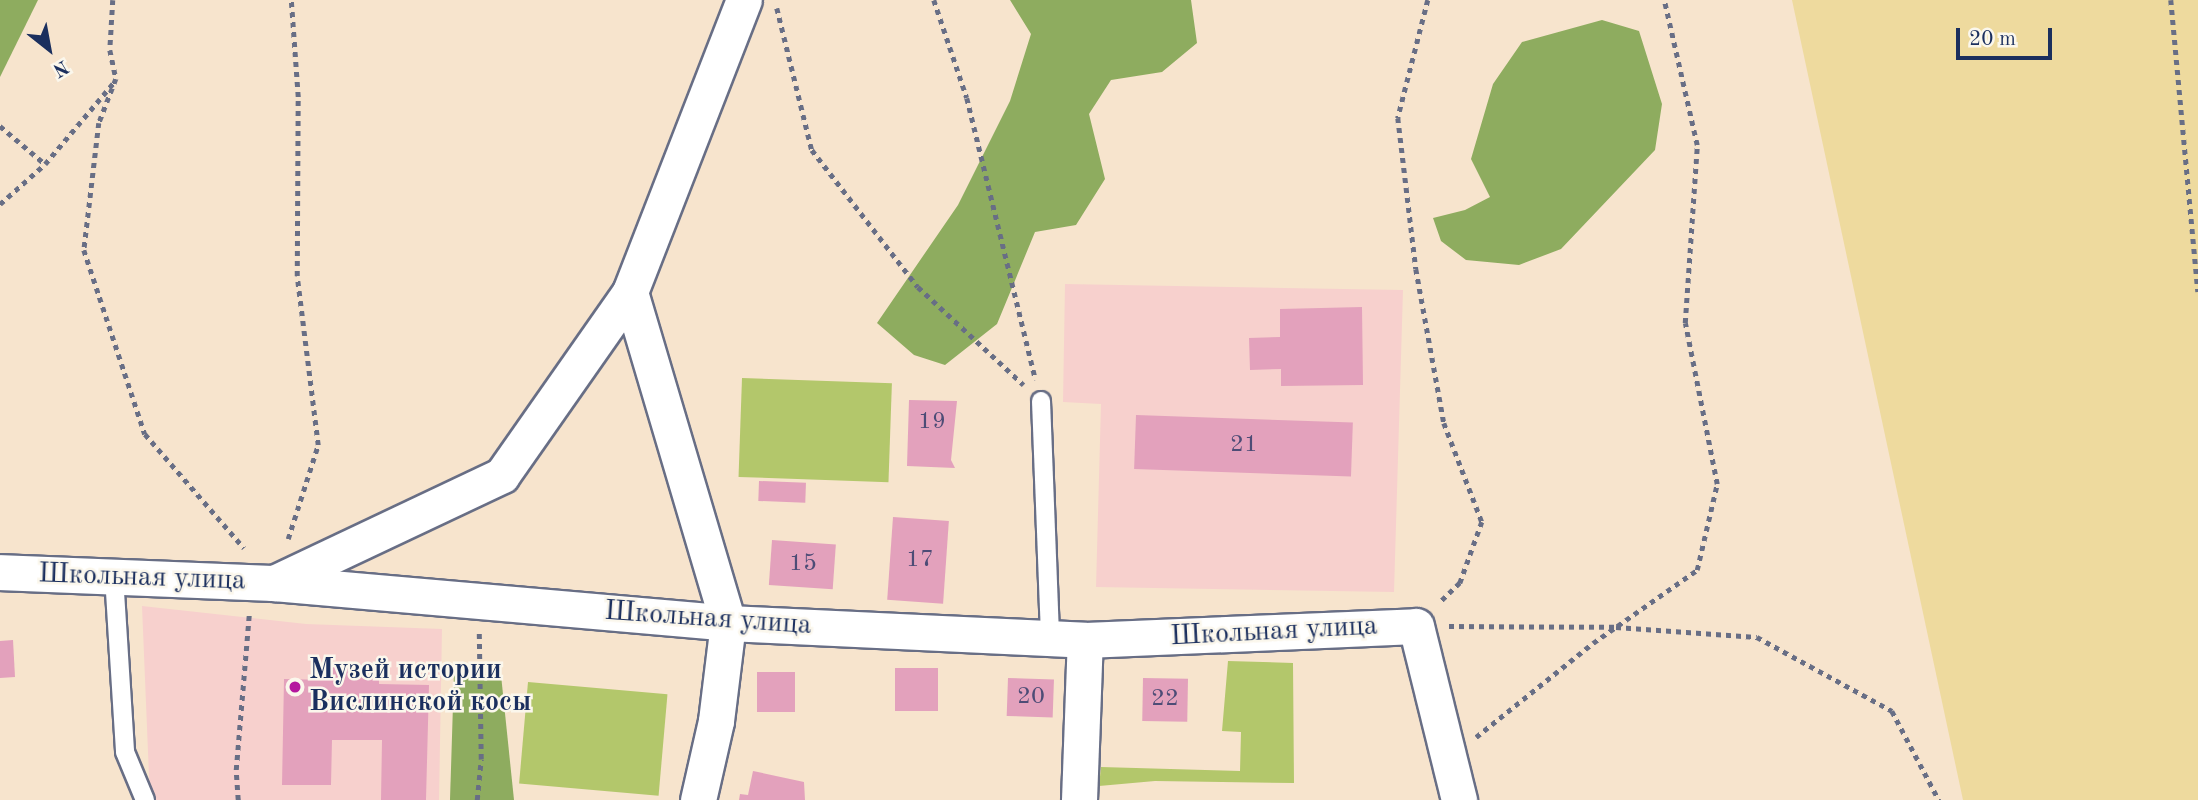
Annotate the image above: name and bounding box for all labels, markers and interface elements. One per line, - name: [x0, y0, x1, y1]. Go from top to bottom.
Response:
- north arrow: [14, 14, 84, 84]
- scale bar: [1960, 14, 2056, 58]
- text: 20 m: [1969, 29, 2016, 50]
- text: N: [49, 56, 71, 79]
- house number: 19: [918, 409, 946, 437]
- house number: 21: [1230, 432, 1258, 460]
- house number: 17: [906, 547, 934, 575]
- house number: 15: [789, 551, 817, 579]
- street label: Школьная улица: [38, 558, 246, 598]
- street label: Школьная улица: [603, 595, 813, 643]
- street label: Школьная улица: [1169, 610, 1379, 654]
- place label: Музей истории Вислинской косы: [309, 654, 531, 720]
- marker: Музей истории Вислинской косы: [287, 679, 303, 695]
- house number: 20: [1017, 684, 1045, 712]
- house number: 22: [1151, 686, 1179, 714]

